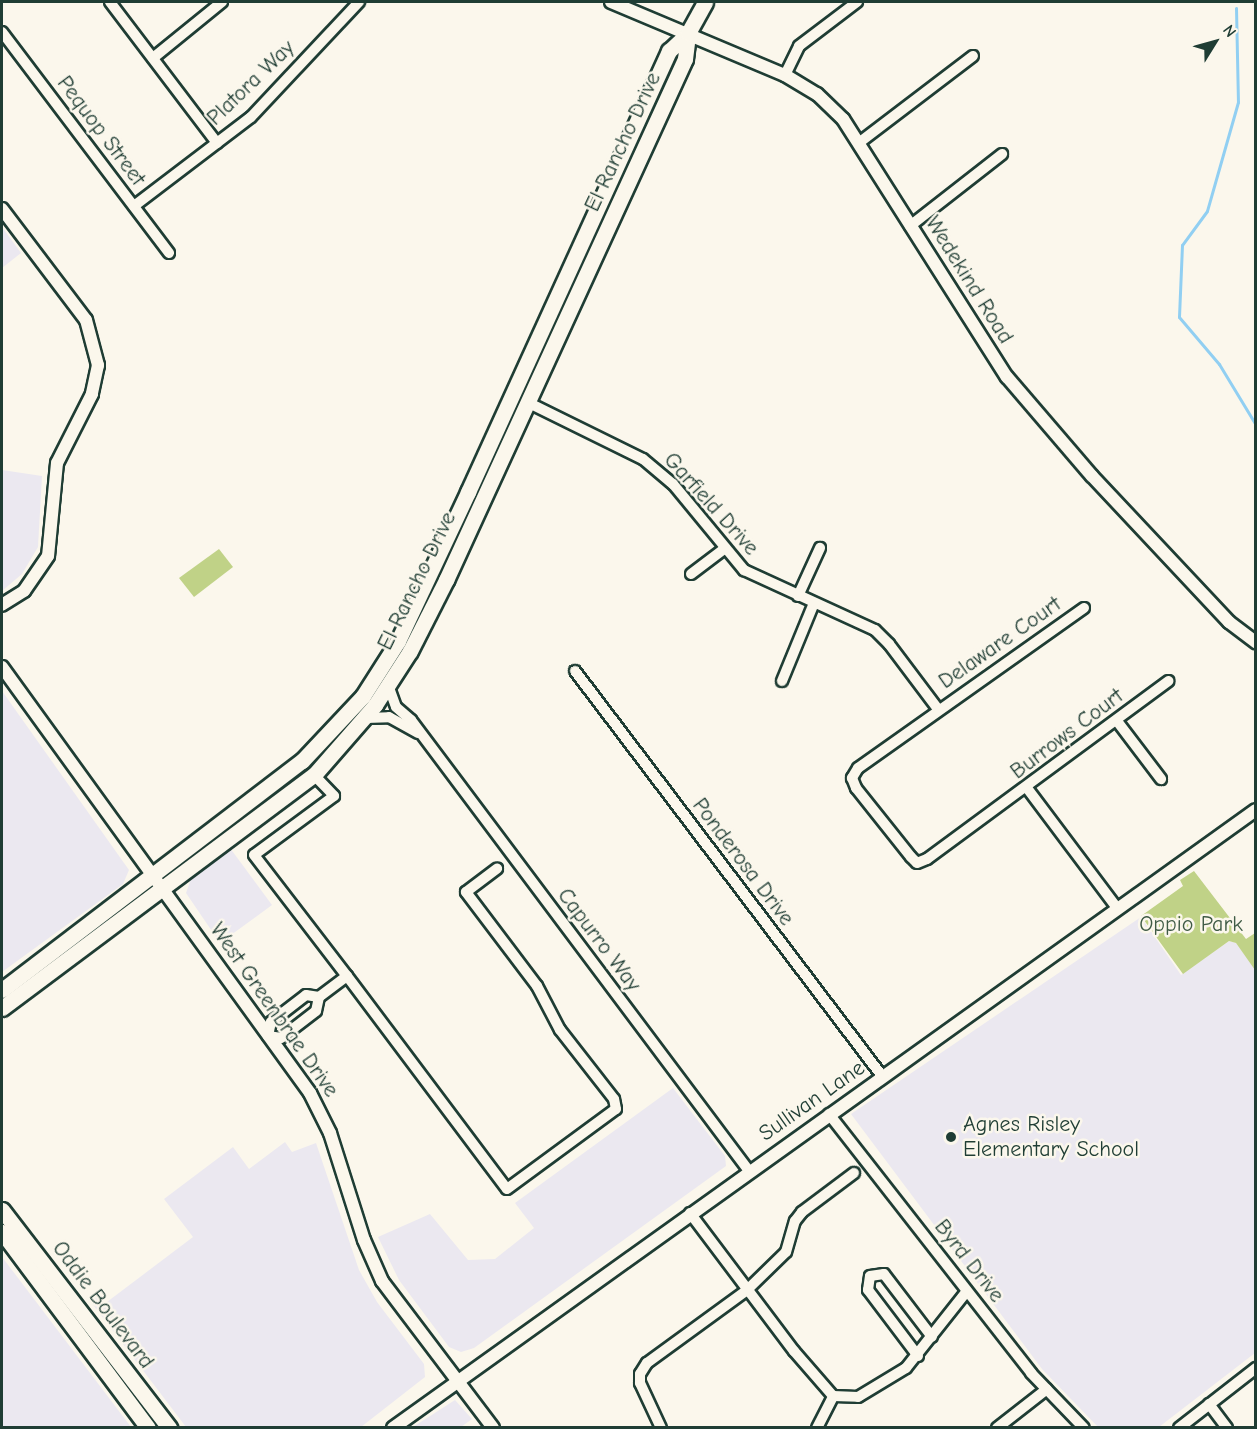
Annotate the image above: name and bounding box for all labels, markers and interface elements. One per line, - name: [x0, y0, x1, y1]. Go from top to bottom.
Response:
- north arrow: [1185, 12, 1245, 72]
- text: N: [1219, 22, 1240, 41]
- street label: Platora Way: [202, 35, 300, 131]
- street label: El Rancho Drive: [579, 68, 667, 216]
- street label: Pequop Street: [51, 71, 151, 191]
- street label: Wedekind Road: [919, 211, 1019, 349]
- street label: Garfield Drive: [658, 447, 764, 561]
- street label: El Rancho Drive: [372, 508, 462, 654]
- street label: Delaware Court: [934, 591, 1066, 695]
- street label: Burrows Court: [1005, 683, 1129, 785]
- street label: Ponderosa Drive: [686, 793, 800, 931]
- street label: Capurro Way: [552, 883, 646, 997]
- park label: Oppio Park: [1139, 912, 1243, 938]
- street label: West Greenbrae Drive: [204, 918, 344, 1102]
- street label: Sullivan Lane: [754, 1055, 870, 1147]
- place label: Agnes Risley Elementary School: [963, 1111, 1139, 1162]
- marker: Agnes Risley Elementary School: [944, 1130, 958, 1144]
- street label: Byrd Drive: [928, 1214, 1010, 1308]
- street label: Oddie Boulevard: [46, 1236, 160, 1374]

